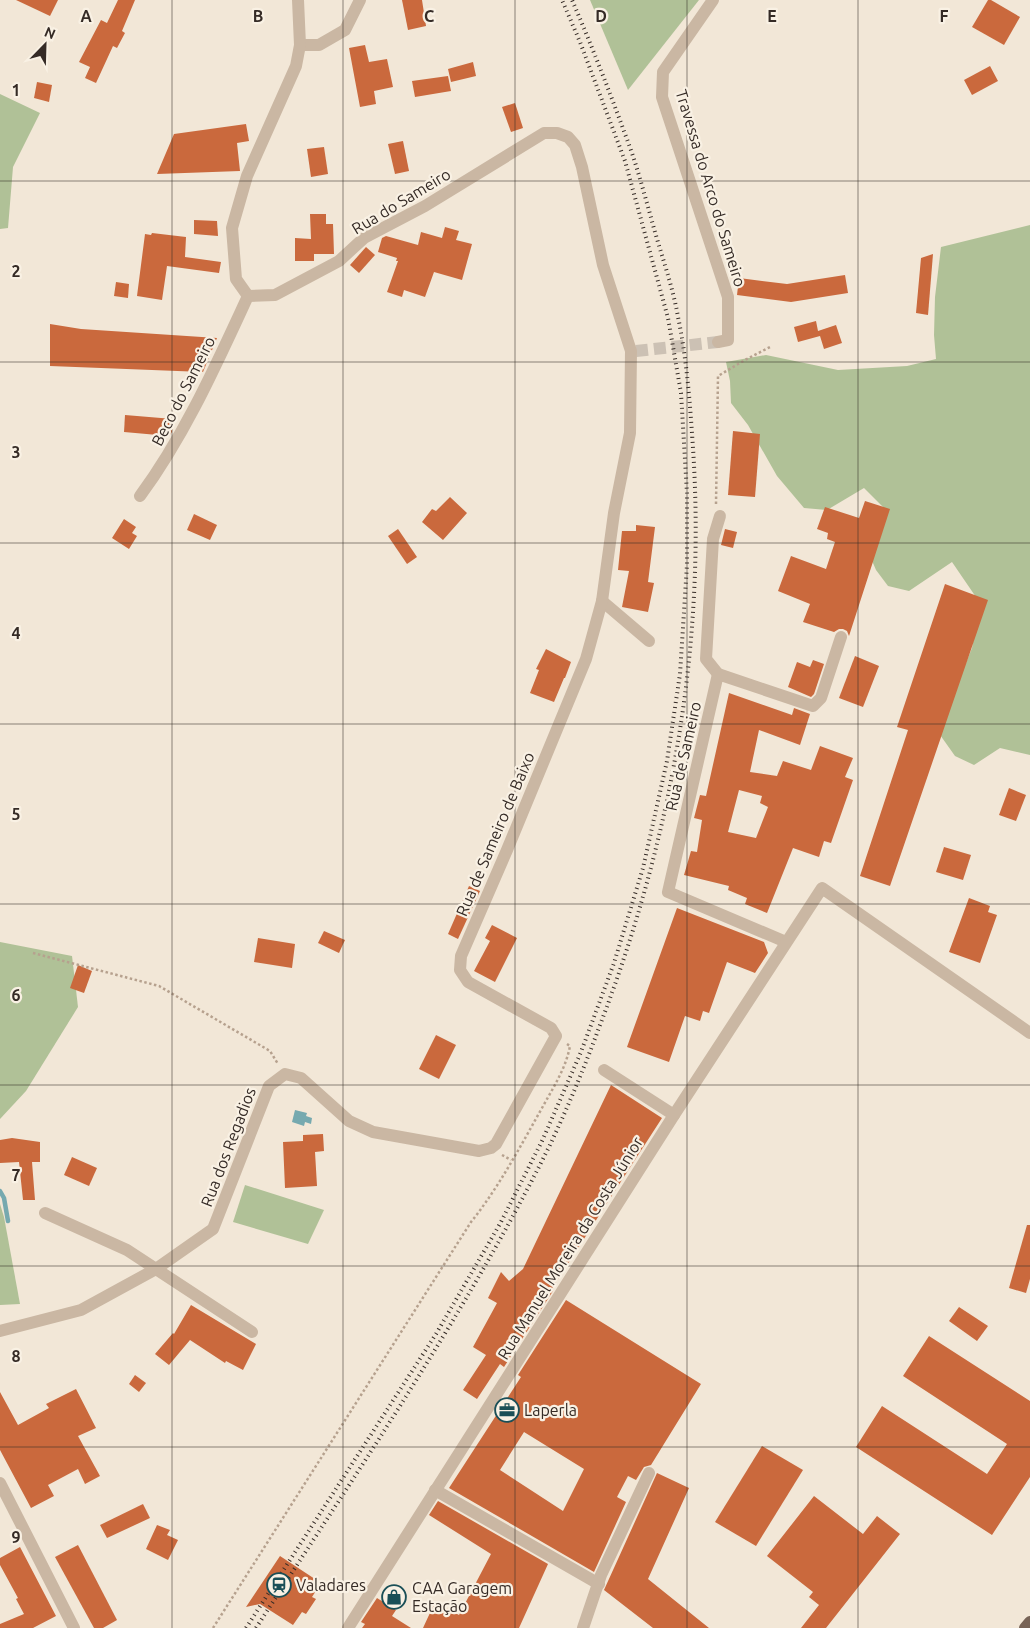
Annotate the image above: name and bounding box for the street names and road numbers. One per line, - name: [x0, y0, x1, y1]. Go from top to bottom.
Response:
- street label: Travessa do Arco do Sameiro: [672, 87, 750, 289]
- street label: Rua do Sameiro: [348, 164, 454, 238]
- street label: Beco do Sameiro: [148, 333, 218, 449]
- street label: Rua de Sameiro: [662, 700, 704, 812]
- street label: Rua de Sameiro de Baixo: [452, 749, 538, 919]
- street label: Rua dos Regadios: [197, 1085, 259, 1209]
- street label: Rua Manuel Moreira da Costa Júnior: [494, 1133, 646, 1363]

